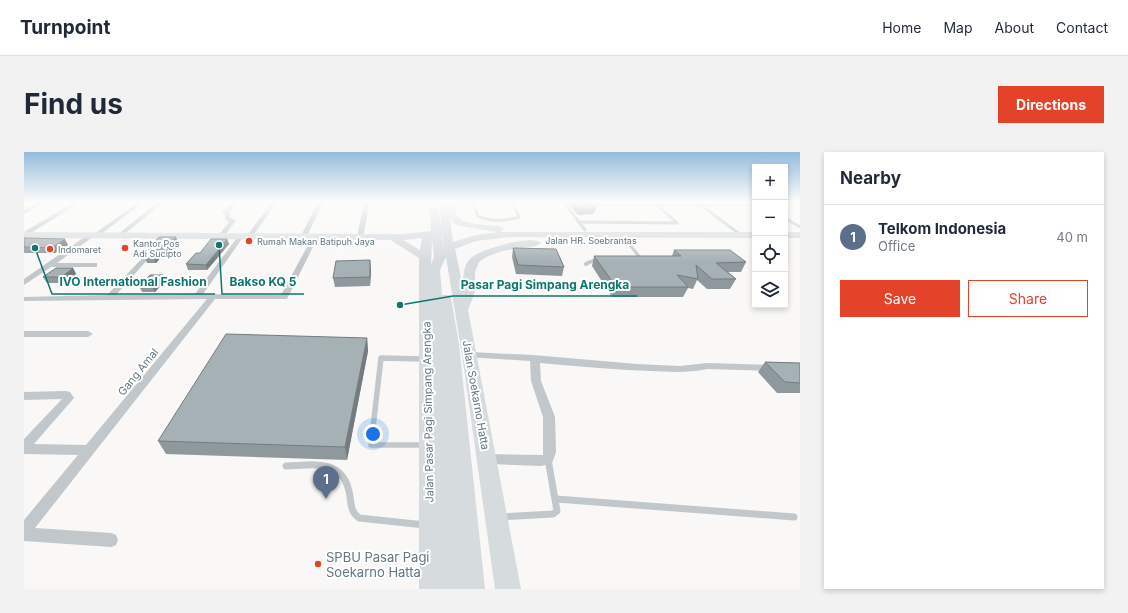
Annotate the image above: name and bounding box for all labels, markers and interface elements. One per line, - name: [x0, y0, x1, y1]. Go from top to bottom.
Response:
- text: Turnpoint: [20, 16, 110, 39]
- text: Home: [882, 19, 921, 36]
- text: Map: [943, 19, 973, 36]
- text: About: [995, 19, 1034, 36]
- text: Contact: [1056, 19, 1108, 36]
- button: Directions: [998, 86, 1104, 123]
- text: Find us: [24, 87, 123, 121]
- map controls: [752, 164, 788, 308]
- button: +: [752, 164, 788, 200]
- text: Nearby: [840, 168, 901, 188]
- button: −: [752, 200, 788, 236]
- text: Telkom Indonesia: [878, 219, 1006, 238]
- text: 1: [850, 229, 856, 245]
- text: 40 m: [1056, 229, 1088, 245]
- street label: Jalan HR. Soebrantas: [545, 235, 637, 246]
- marker: Rumah Makan Batipuh Jaya: [244, 236, 254, 246]
- place label: Rumah Makan Batipuh Jaya: [257, 236, 375, 247]
- button: locate: [752, 236, 788, 272]
- place label: Kantor Pos Adi Sucipto: [133, 238, 182, 259]
- text: Office: [878, 238, 915, 254]
- marker: Kantor Pos Adi Sucipto: [120, 243, 130, 253]
- marker: Indomaret: [45, 244, 55, 254]
- place label: Indomaret: [58, 244, 101, 255]
- callout: IVO International Fashion: [52, 270, 215, 294]
- callout: Bakso KQ 5: [222, 270, 304, 294]
- callout: Pasar Pagi Simpang Arengka: [453, 272, 637, 296]
- button: layers: [752, 272, 788, 308]
- text: IVO International Fashion: [59, 274, 207, 289]
- text: Bakso KQ 5: [230, 274, 297, 289]
- text: Pasar Pagi Simpang Arengka: [461, 277, 629, 292]
- button: Save: [840, 280, 960, 317]
- button: Share: [968, 280, 1088, 317]
- street label: Jalan Pasar Pagi Simpang Arengka: [419, 321, 437, 503]
- street label: Jalan Soekarno Hatta: [459, 339, 493, 451]
- street label: Gang Amal: [115, 346, 161, 398]
- your location: [363, 424, 383, 444]
- pin: 1: [313, 466, 339, 499]
- place label: SPBU Pasar Pagi Soekarno Hatta: [326, 549, 430, 580]
- marker: SPBU Pasar Pagi Soekarno Hatta: [313, 559, 323, 569]

